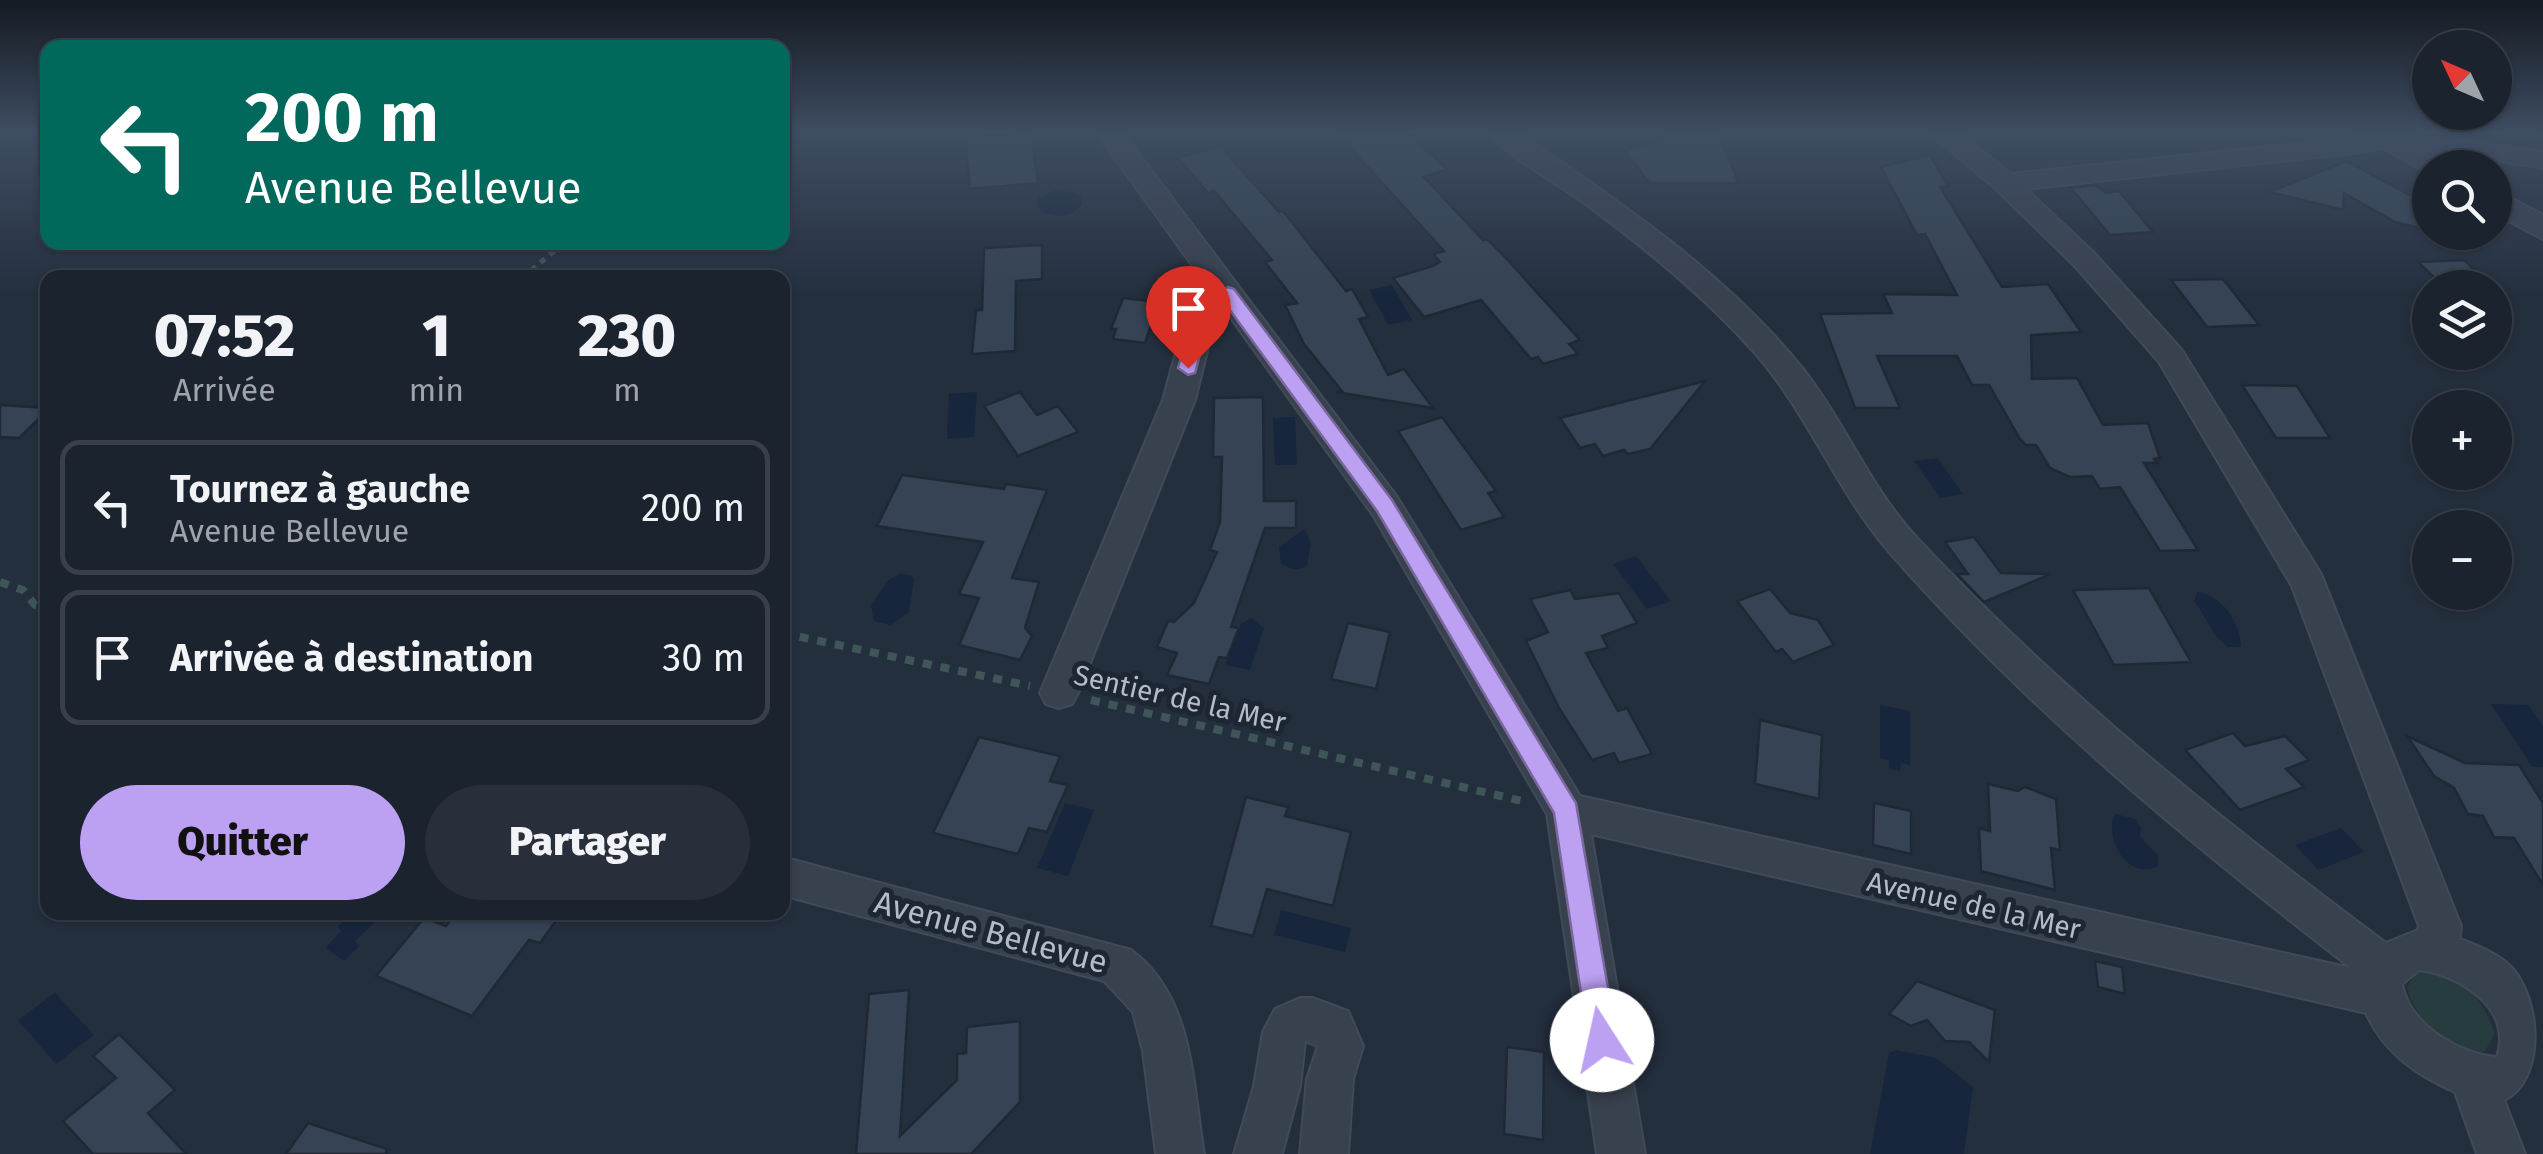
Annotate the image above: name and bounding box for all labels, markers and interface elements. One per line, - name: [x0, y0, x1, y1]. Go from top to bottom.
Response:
- north arrow: [2412, 30, 2512, 130]
- map controls: [2412, 30, 2512, 610]
- text: 200 m: [245, 76, 439, 160]
- icon: left: [80, 80, 210, 210]
- button: search: [2412, 150, 2512, 250]
- text: Avenue Bellevue: [245, 161, 582, 215]
- pin: [1146, 266, 1231, 369]
- button: layers: [2412, 270, 2512, 370]
- icon: arrive: [1161, 281, 1216, 336]
- text: 07:52: [154, 300, 295, 372]
- text: 1: [422, 300, 451, 372]
- text: 230: [578, 300, 676, 372]
- text: Arrivée: [173, 371, 276, 409]
- text: min: [409, 371, 464, 409]
- text: m: [613, 371, 641, 409]
- button: +: [2412, 390, 2512, 490]
- text: Tournez à gauche: [170, 466, 470, 512]
- icon: left: [85, 480, 140, 535]
- text: 200 m: [641, 485, 745, 531]
- button: −: [2412, 510, 2512, 610]
- text: Avenue Bellevue: [170, 512, 409, 550]
- icon: arrive: [85, 630, 140, 685]
- text: Arrivée à destination: [170, 635, 533, 681]
- text: 30 m: [662, 635, 745, 681]
- street label: Sentier de la Mer: [1071, 658, 1289, 739]
- button: Quitter: [80, 785, 405, 900]
- button: Partager: [425, 785, 750, 900]
- street label: Avenue de la Mer: [1864, 865, 2084, 946]
- street label: Avenue Bellevue: [871, 883, 1111, 981]
- position arrow: [1550, 988, 1654, 1092]

